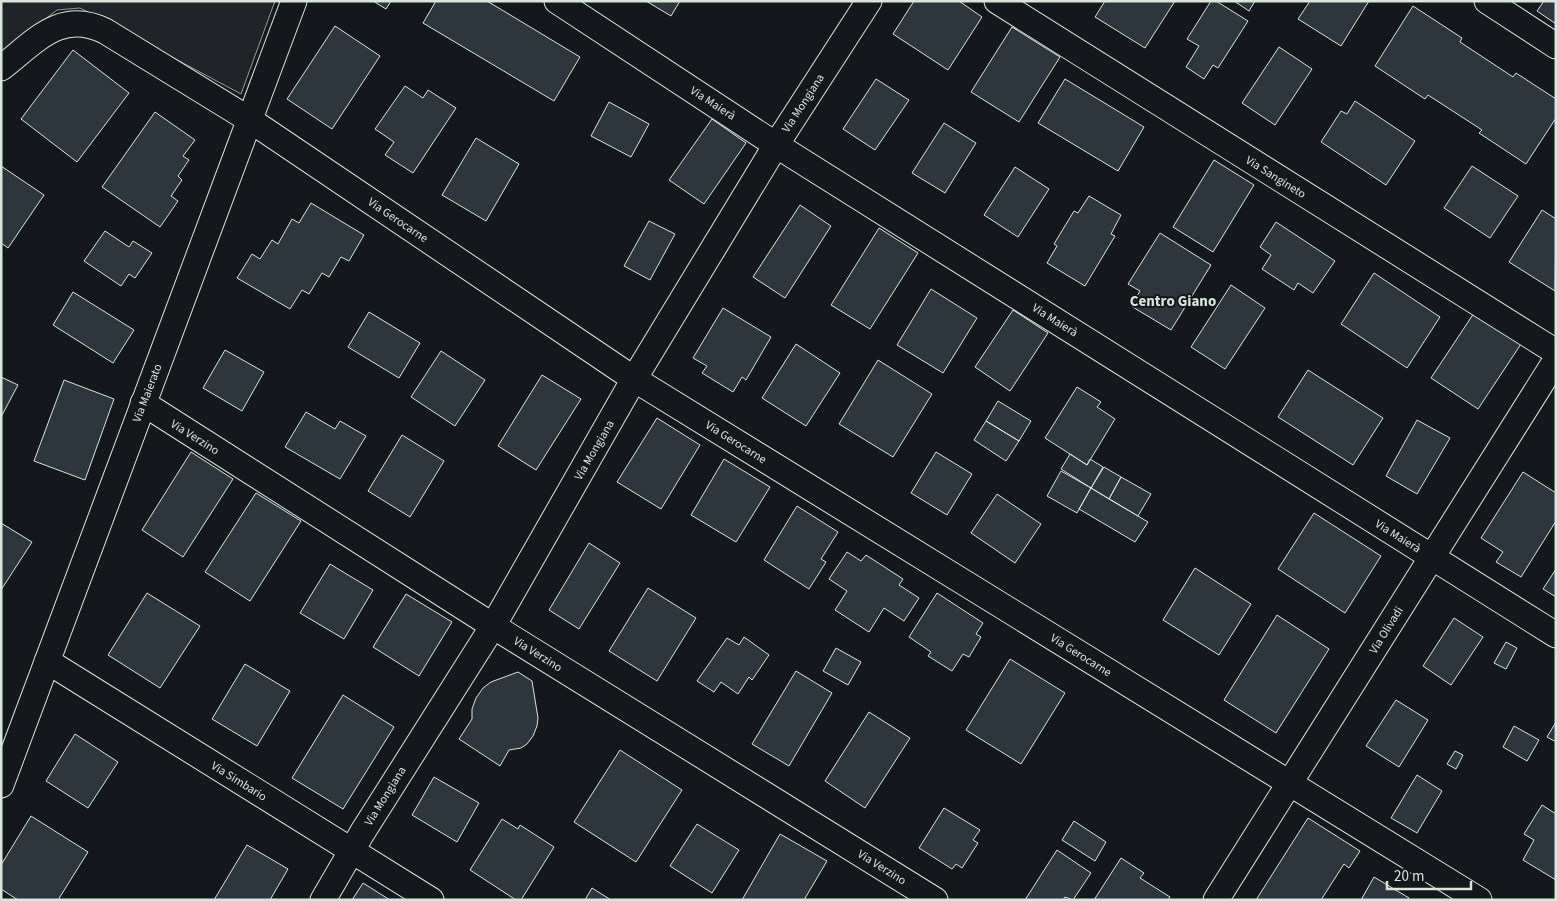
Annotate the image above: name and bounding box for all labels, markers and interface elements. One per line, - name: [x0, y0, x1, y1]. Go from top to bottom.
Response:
- street label: Via Mongiana: [778, 71, 829, 136]
- street label: Via Maierà: [687, 82, 739, 124]
- street label: Via Sangineto: [1242, 152, 1309, 203]
- street label: Via Gerocarne: [364, 194, 431, 247]
- district label: Centro Giano: [1130, 291, 1216, 312]
- street label: Via Maierà: [1029, 300, 1081, 341]
- street label: Via Maierato: [129, 361, 166, 425]
- street label: Via Verzino: [167, 416, 222, 459]
- street label: Via Mongiana: [570, 417, 619, 484]
- street label: Via Gerocarne: [702, 417, 770, 468]
- street label: Via Maierà: [1372, 516, 1424, 557]
- street label: Via Olivadi: [1365, 603, 1408, 657]
- street label: Via Gerocarne: [1047, 630, 1115, 681]
- street label: Via Verzino: [510, 633, 565, 676]
- street label: Via Simbario: [208, 758, 270, 805]
- street label: Via Mongiana: [360, 763, 410, 829]
- street label: Via Verzino: [854, 846, 909, 889]
- scale bar: [1387, 858, 1471, 890]
- text: 20 m: [1394, 866, 1424, 887]

